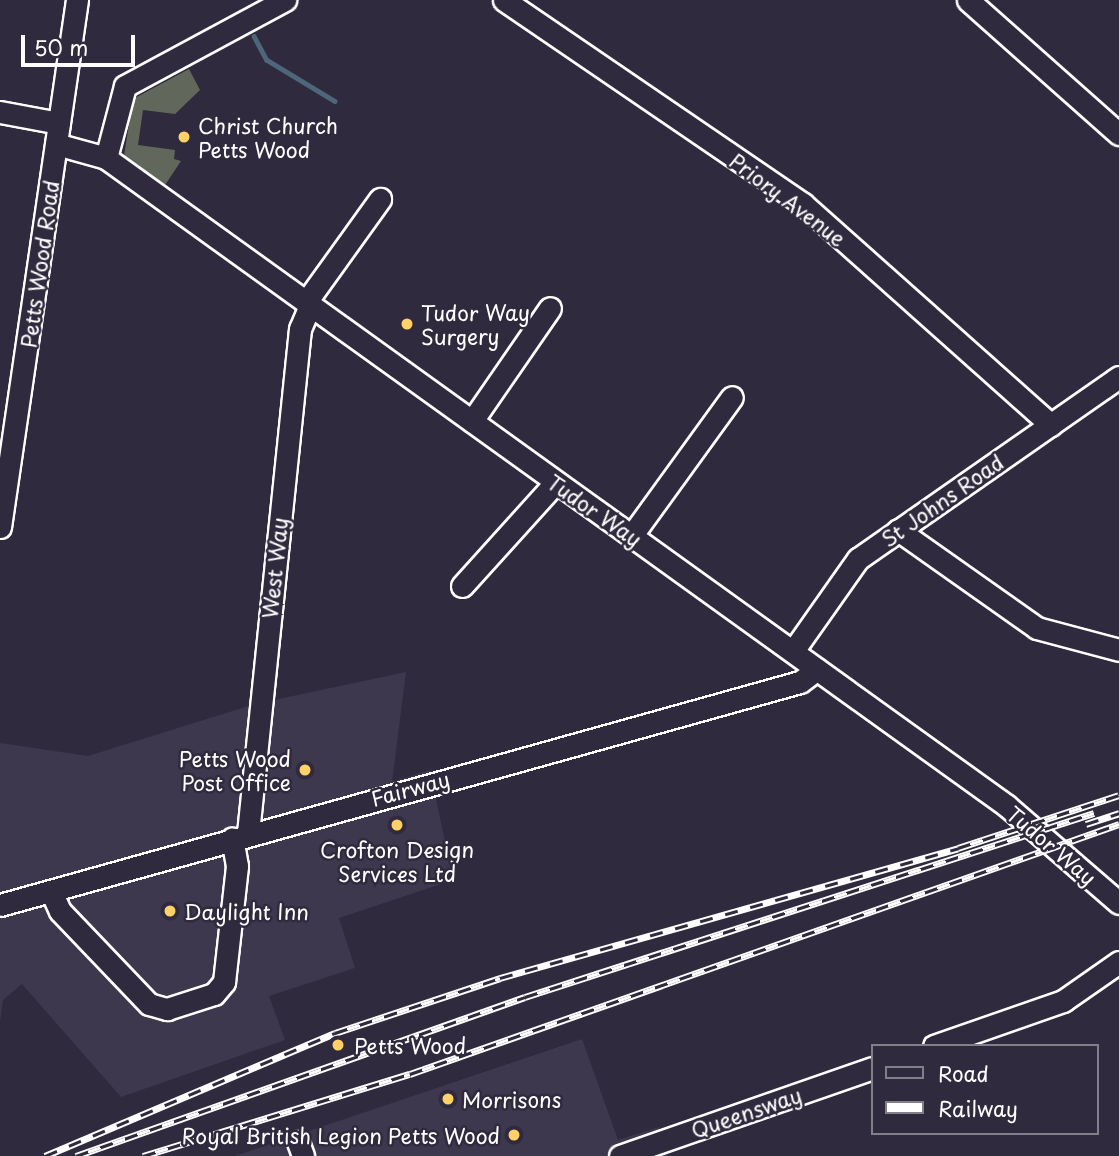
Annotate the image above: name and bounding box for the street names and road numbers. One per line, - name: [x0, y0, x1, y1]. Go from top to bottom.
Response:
- street label: Priory Avenue: [725, 147, 851, 251]
- street label: Petts Wood Road: [15, 177, 63, 351]
- street label: St Johns Road: [876, 448, 1008, 552]
- street label: Tudor Way: [543, 468, 647, 552]
- street label: West Way: [256, 516, 292, 620]
- street label: Fairway: [368, 765, 452, 811]
- street label: Tudor Way: [1002, 800, 1102, 890]
- street label: Queensway: [688, 1081, 804, 1143]

